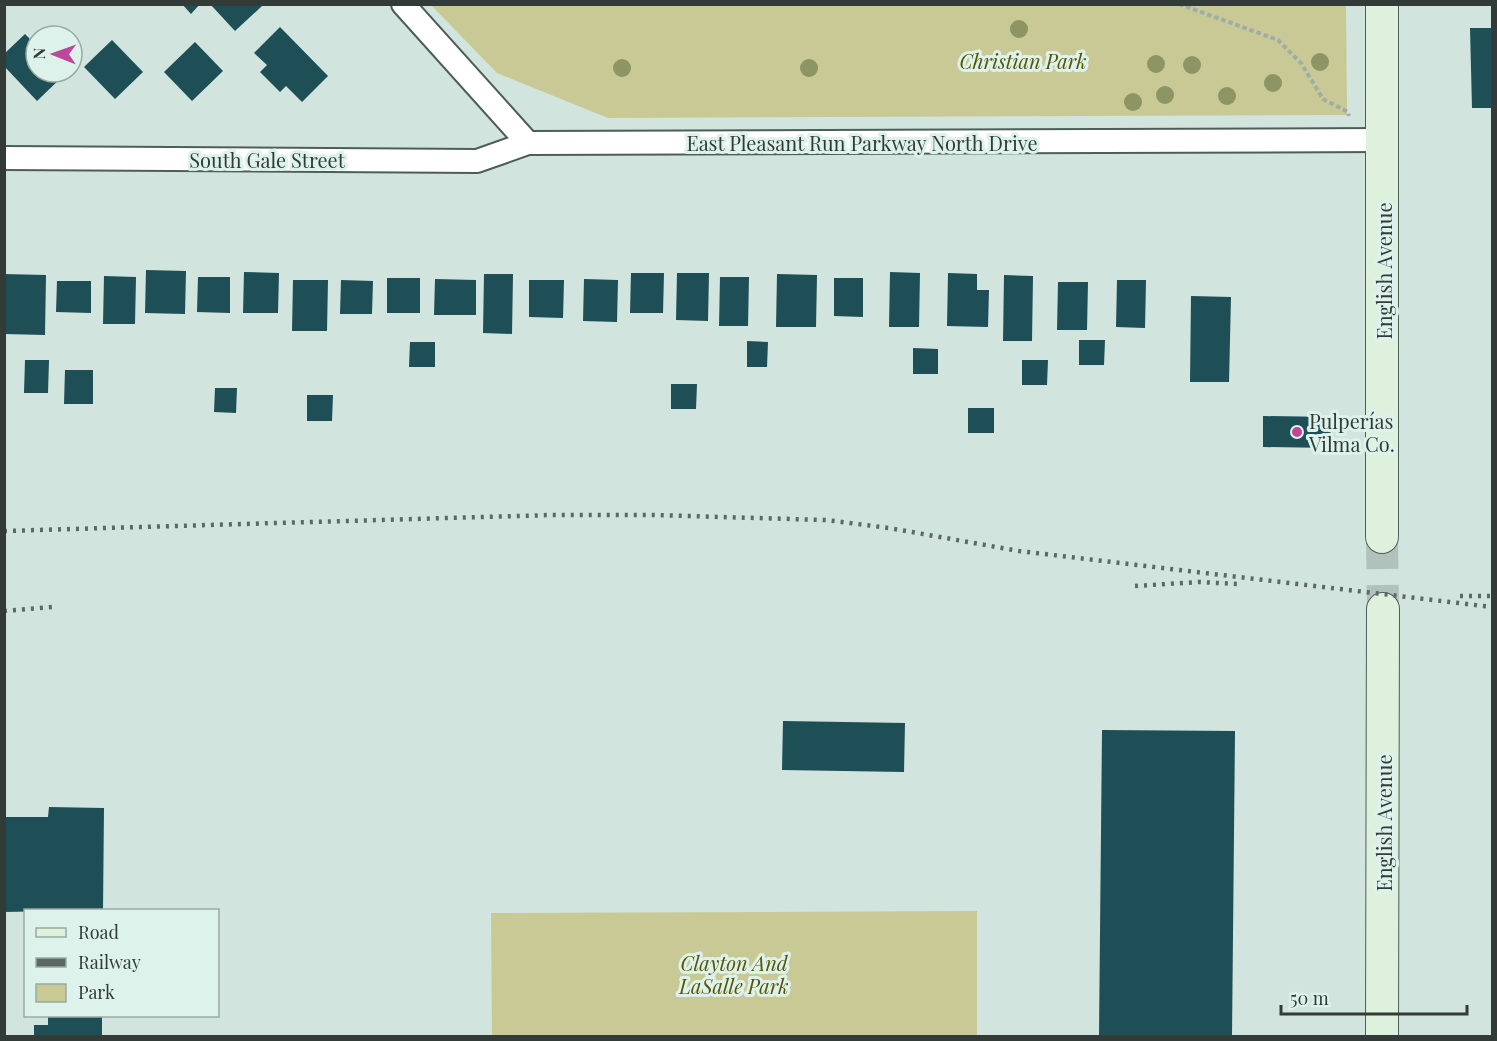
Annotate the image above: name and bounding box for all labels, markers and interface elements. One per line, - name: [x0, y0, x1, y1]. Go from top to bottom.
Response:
- north arrow: [24, 24, 84, 84]
- text: N: [28, 47, 49, 60]
- park label: Christian Park: [959, 47, 1087, 74]
- street label: East Pleasant Run Parkway North Drive: [686, 129, 1038, 156]
- street label: South Gale Street: [189, 146, 346, 173]
- street label: English Avenue: [1370, 202, 1397, 340]
- place label: Pulperías Vilma Co.: [1308, 407, 1395, 457]
- marker: Pulperías Vilma Co.: [1290, 425, 1304, 439]
- street label: English Avenue: [1370, 754, 1397, 892]
- legend: [24, 909, 219, 1017]
- text: Road: [78, 920, 119, 944]
- park label: Clayton And LaSalle Park: [678, 949, 789, 999]
- text: Railway: [78, 950, 141, 974]
- scale bar: [1281, 978, 1467, 1016]
- text: Park: [78, 980, 115, 1004]
- text: 50 m: [1290, 986, 1329, 1010]

